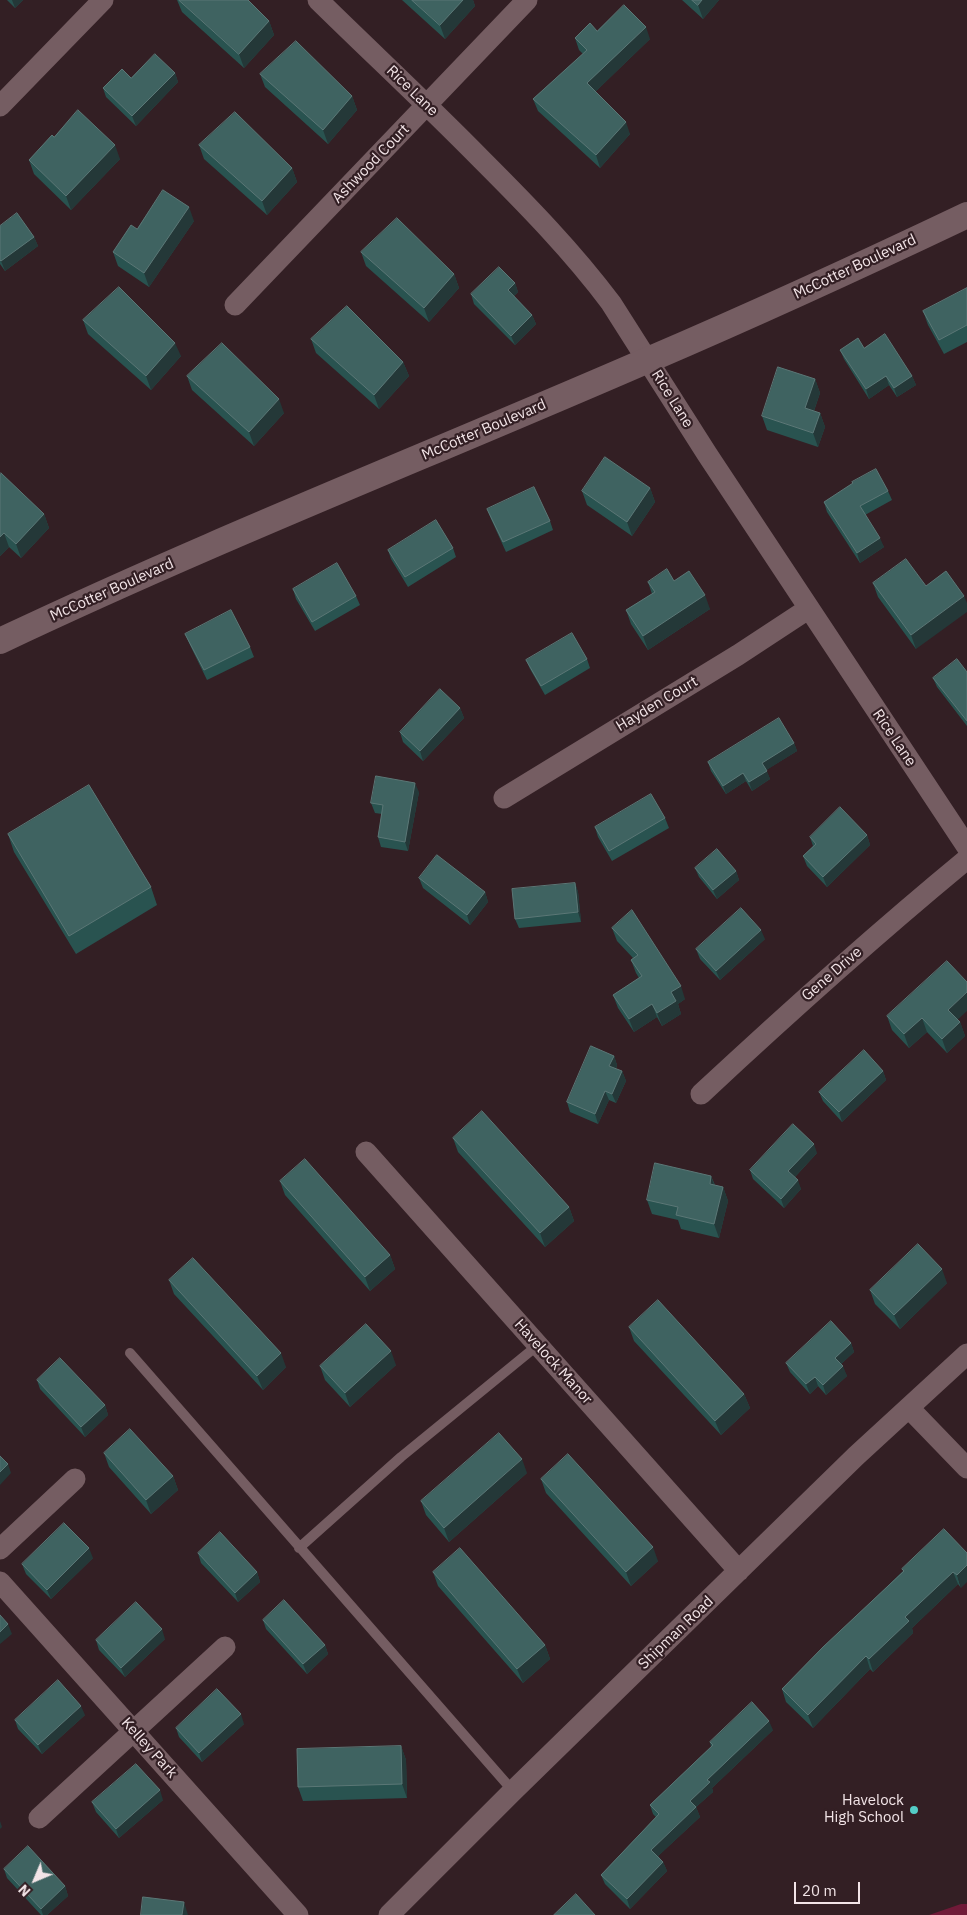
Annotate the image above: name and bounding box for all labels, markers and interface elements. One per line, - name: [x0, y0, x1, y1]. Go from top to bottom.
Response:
- street label: Rice Lane: [382, 62, 442, 120]
- street label: Ashwood Court: [329, 121, 413, 207]
- street label: McCotter Boulevard: [791, 231, 919, 303]
- street label: Rice Lane: [647, 367, 697, 431]
- street label: McCotter Boulevard: [419, 396, 549, 464]
- street label: McCotter Boulevard: [47, 555, 177, 625]
- street label: Hayden Court: [613, 673, 701, 735]
- street label: Rice Lane: [868, 706, 920, 770]
- street label: Gene Drive: [798, 943, 866, 1005]
- street label: Havelock Manor: [510, 1316, 596, 1408]
- street label: Shipman Road: [635, 1593, 717, 1673]
- street label: Kelley Park: [117, 1714, 181, 1782]
- place label: Havelock High School: [824, 1792, 904, 1827]
- marker: Havelock High School: [908, 1804, 920, 1816]
- north arrow: [10, 1855, 60, 1905]
- scale bar: [797, 1872, 863, 1904]
- text: N: [14, 1881, 34, 1901]
- text: 20 m: [802, 1881, 837, 1900]

